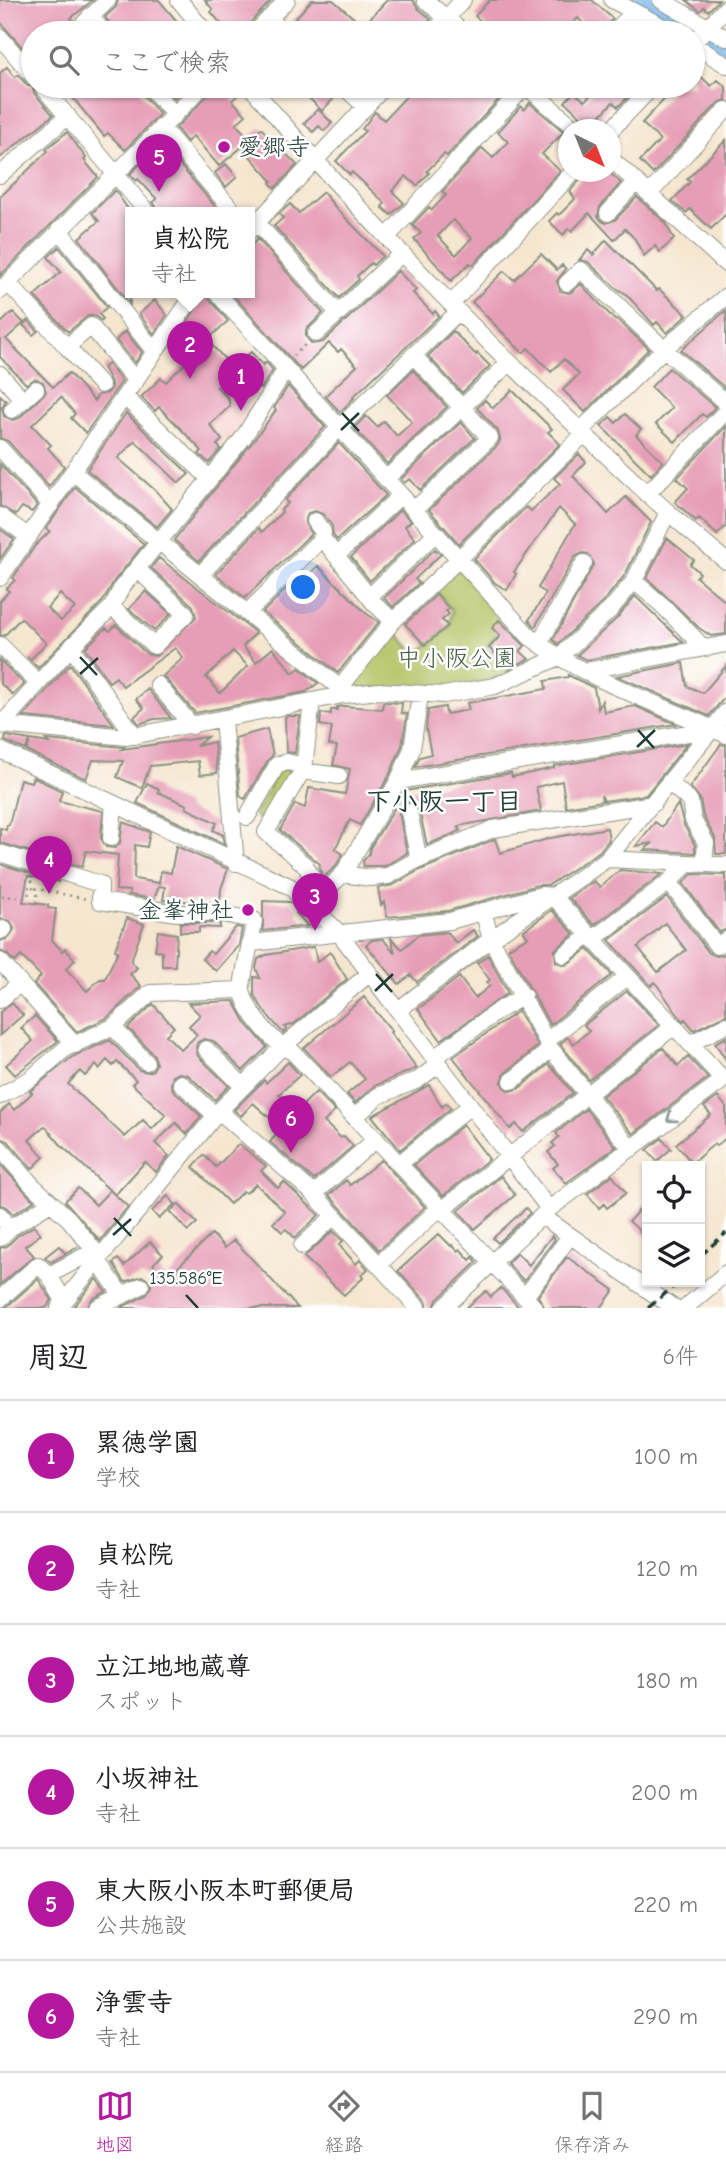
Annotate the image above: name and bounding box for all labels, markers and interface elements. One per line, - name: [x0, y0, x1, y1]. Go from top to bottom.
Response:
- search box: [21, 21, 705, 98]
- icon: search: [45, 41, 83, 79]
- text: ここで検索: [101, 48, 231, 78]
- north arrow: [558, 119, 621, 182]
- place label: 愛郷寺: [238, 133, 310, 161]
- pin: 5: [136, 134, 182, 192]
- marker: 愛郷寺: [216, 139, 232, 155]
- popup: [125, 207, 255, 298]
- text: 貞松院: [151, 224, 229, 254]
- text: 寺社: [151, 260, 197, 287]
- pin: 2: [167, 321, 213, 379]
- pin: 1: [218, 353, 264, 411]
- your location: [286, 570, 320, 604]
- park label: 中小阪公園: [397, 644, 517, 672]
- district label: 下小阪一丁目: [366, 787, 522, 817]
- pin: 4: [26, 836, 72, 894]
- pin: 3: [292, 873, 338, 931]
- place label: 金峯神社: [138, 896, 234, 924]
- marker: 金峯神社: [240, 902, 256, 918]
- pin: 6: [268, 1095, 314, 1153]
- one-way arrow: [667, 1110, 679, 1123]
- map controls: [642, 1161, 705, 1287]
- button: locate: [642, 1161, 705, 1224]
- button: layers: [642, 1224, 705, 1287]
- text: 135.586°E: [150, 1268, 223, 1289]
- text: 周辺: [28, 1340, 88, 1375]
- text: 6件: [663, 1343, 698, 1370]
- text: 累徳学園: [95, 1428, 199, 1458]
- text: 1: [46, 1443, 56, 1470]
- text: 100 m: [634, 1443, 698, 1470]
- text: 学校: [95, 1464, 141, 1491]
- text: 貞松院: [95, 1540, 173, 1570]
- text: 2: [45, 1555, 57, 1582]
- text: 120 m: [636, 1555, 698, 1582]
- text: 寺社: [95, 1576, 141, 1603]
- text: 立江地地蔵尊: [95, 1652, 251, 1682]
- text: 3: [45, 1667, 57, 1694]
- text: 180 m: [636, 1667, 698, 1694]
- text: スポット: [95, 1688, 187, 1715]
- text: 小坂神社: [95, 1764, 199, 1794]
- text: 4: [46, 1779, 56, 1806]
- text: 200 m: [631, 1779, 698, 1806]
- text: 寺社: [95, 1800, 141, 1827]
- text: 東大阪小阪本町郵便局: [95, 1876, 355, 1906]
- text: 5: [45, 1891, 57, 1918]
- text: 220 m: [633, 1891, 698, 1918]
- text: 公共施設: [95, 1912, 187, 1939]
- text: 浄雲寺: [95, 1988, 173, 2018]
- text: 6: [45, 2003, 57, 2030]
- text: 290 m: [633, 2003, 698, 2030]
- text: 寺社: [95, 2024, 141, 2051]
- tab: 地図: [96, 2087, 134, 2156]
- tab: 経路: [325, 2087, 363, 2156]
- tab: 保存済み: [554, 2087, 630, 2156]

